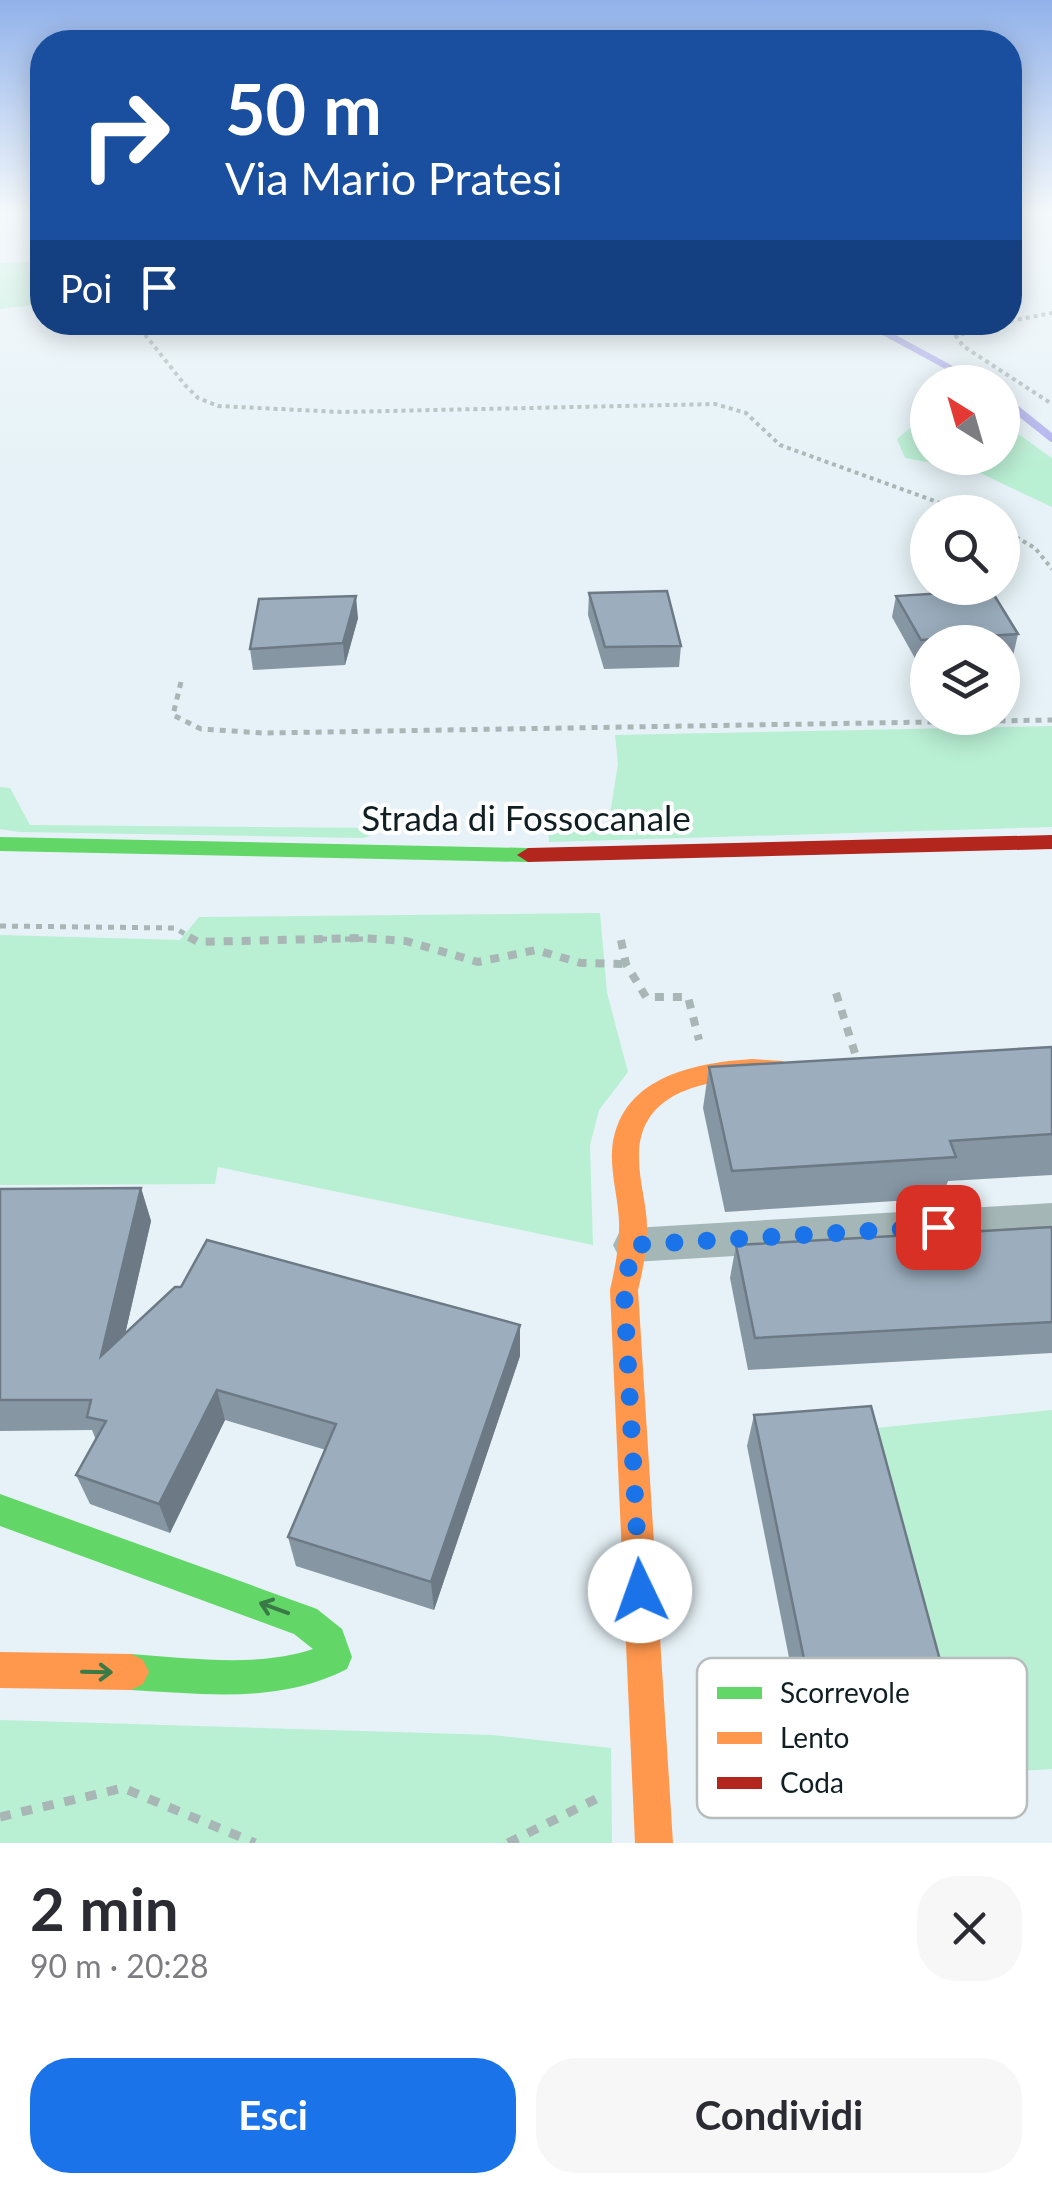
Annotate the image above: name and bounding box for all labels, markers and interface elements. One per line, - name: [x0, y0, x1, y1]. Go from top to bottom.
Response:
- text: 50 m: [225, 66, 382, 150]
- icon: right: [60, 70, 190, 200]
- text: Via Mario Pratesi: [225, 151, 563, 205]
- icon: arrive: [132, 260, 187, 315]
- text: Poi: [60, 265, 112, 311]
- north arrow: [910, 365, 1020, 475]
- map controls: [910, 365, 1020, 735]
- button: search: [910, 495, 1020, 605]
- button: layers: [910, 625, 1020, 735]
- street label: Strada di Fossocanale: [361, 796, 691, 838]
- pin: [896, 1185, 981, 1270]
- icon: arrive: [911, 1200, 966, 1255]
- position arrow: [588, 1539, 692, 1643]
- one-way arrow: [259, 1598, 289, 1616]
- legend: [697, 1658, 1027, 1818]
- one-way arrow: [80, 1662, 113, 1682]
- text: Scorrevole: [780, 1675, 910, 1709]
- text: Lento: [780, 1720, 849, 1754]
- text: Coda: [780, 1765, 844, 1799]
- text: 2 min: [30, 1872, 179, 1944]
- button: close: [917, 1876, 1022, 1981]
- text: 90 m · 20:28: [30, 1946, 209, 1985]
- button: Esci: [30, 2058, 516, 2173]
- button: Condividi: [536, 2058, 1022, 2173]

